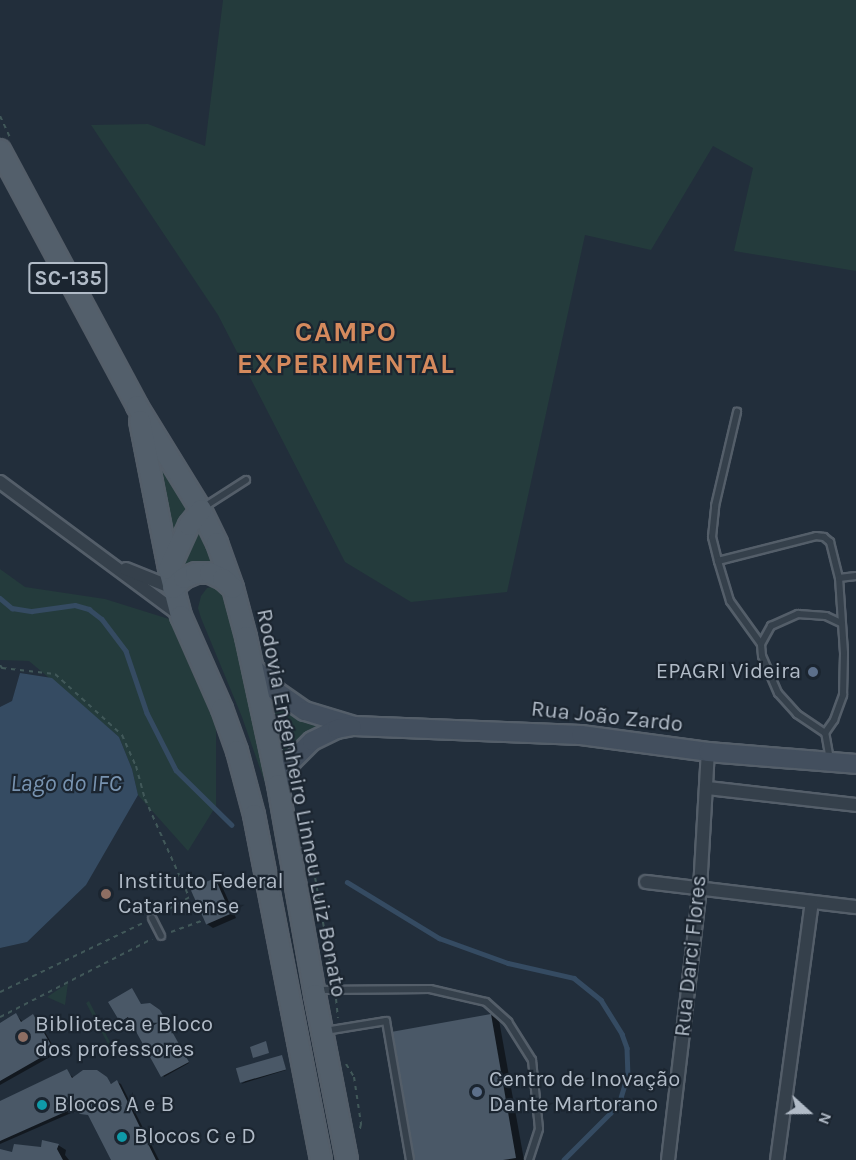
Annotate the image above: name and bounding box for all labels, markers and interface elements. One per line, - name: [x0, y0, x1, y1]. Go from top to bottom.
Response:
- road number: SC-135: [28, 260, 109, 296]
- district label: CAMPO EXPERIMENTAL: [237, 315, 455, 381]
- street label: Rodovia Engenheiro Linneu Luiz Bonato: [250, 607, 352, 999]
- place label: EPAGRI Videira: [656, 659, 801, 685]
- marker: EPAGRI Videira: [806, 665, 820, 679]
- street label: Rua João Zardo: [530, 696, 684, 738]
- water label: Lago do IFC: [10, 770, 122, 798]
- place label: Instituto Federal Catarinense: [118, 868, 284, 920]
- street label: Rua Darci Flores: [669, 874, 713, 1038]
- marker: Instituto Federal Catarinense: [99, 887, 113, 901]
- place label: Biblioteca e Bloco dos professores: [35, 1011, 213, 1062]
- marker: Biblioteca e Bloco dos professores: [16, 1030, 30, 1044]
- place label: Centro de Inovação Dante Martorano: [489, 1066, 680, 1118]
- north arrow: [778, 1082, 838, 1142]
- marker: Centro de Inovação Dante Martorano: [470, 1085, 484, 1099]
- place label: Blocos A e B: [54, 1092, 174, 1118]
- marker: Blocos A e B: [35, 1098, 49, 1112]
- text: N: [814, 1110, 836, 1127]
- place label: Blocos C e D: [134, 1124, 256, 1150]
- marker: Blocos C e D: [115, 1130, 129, 1144]

